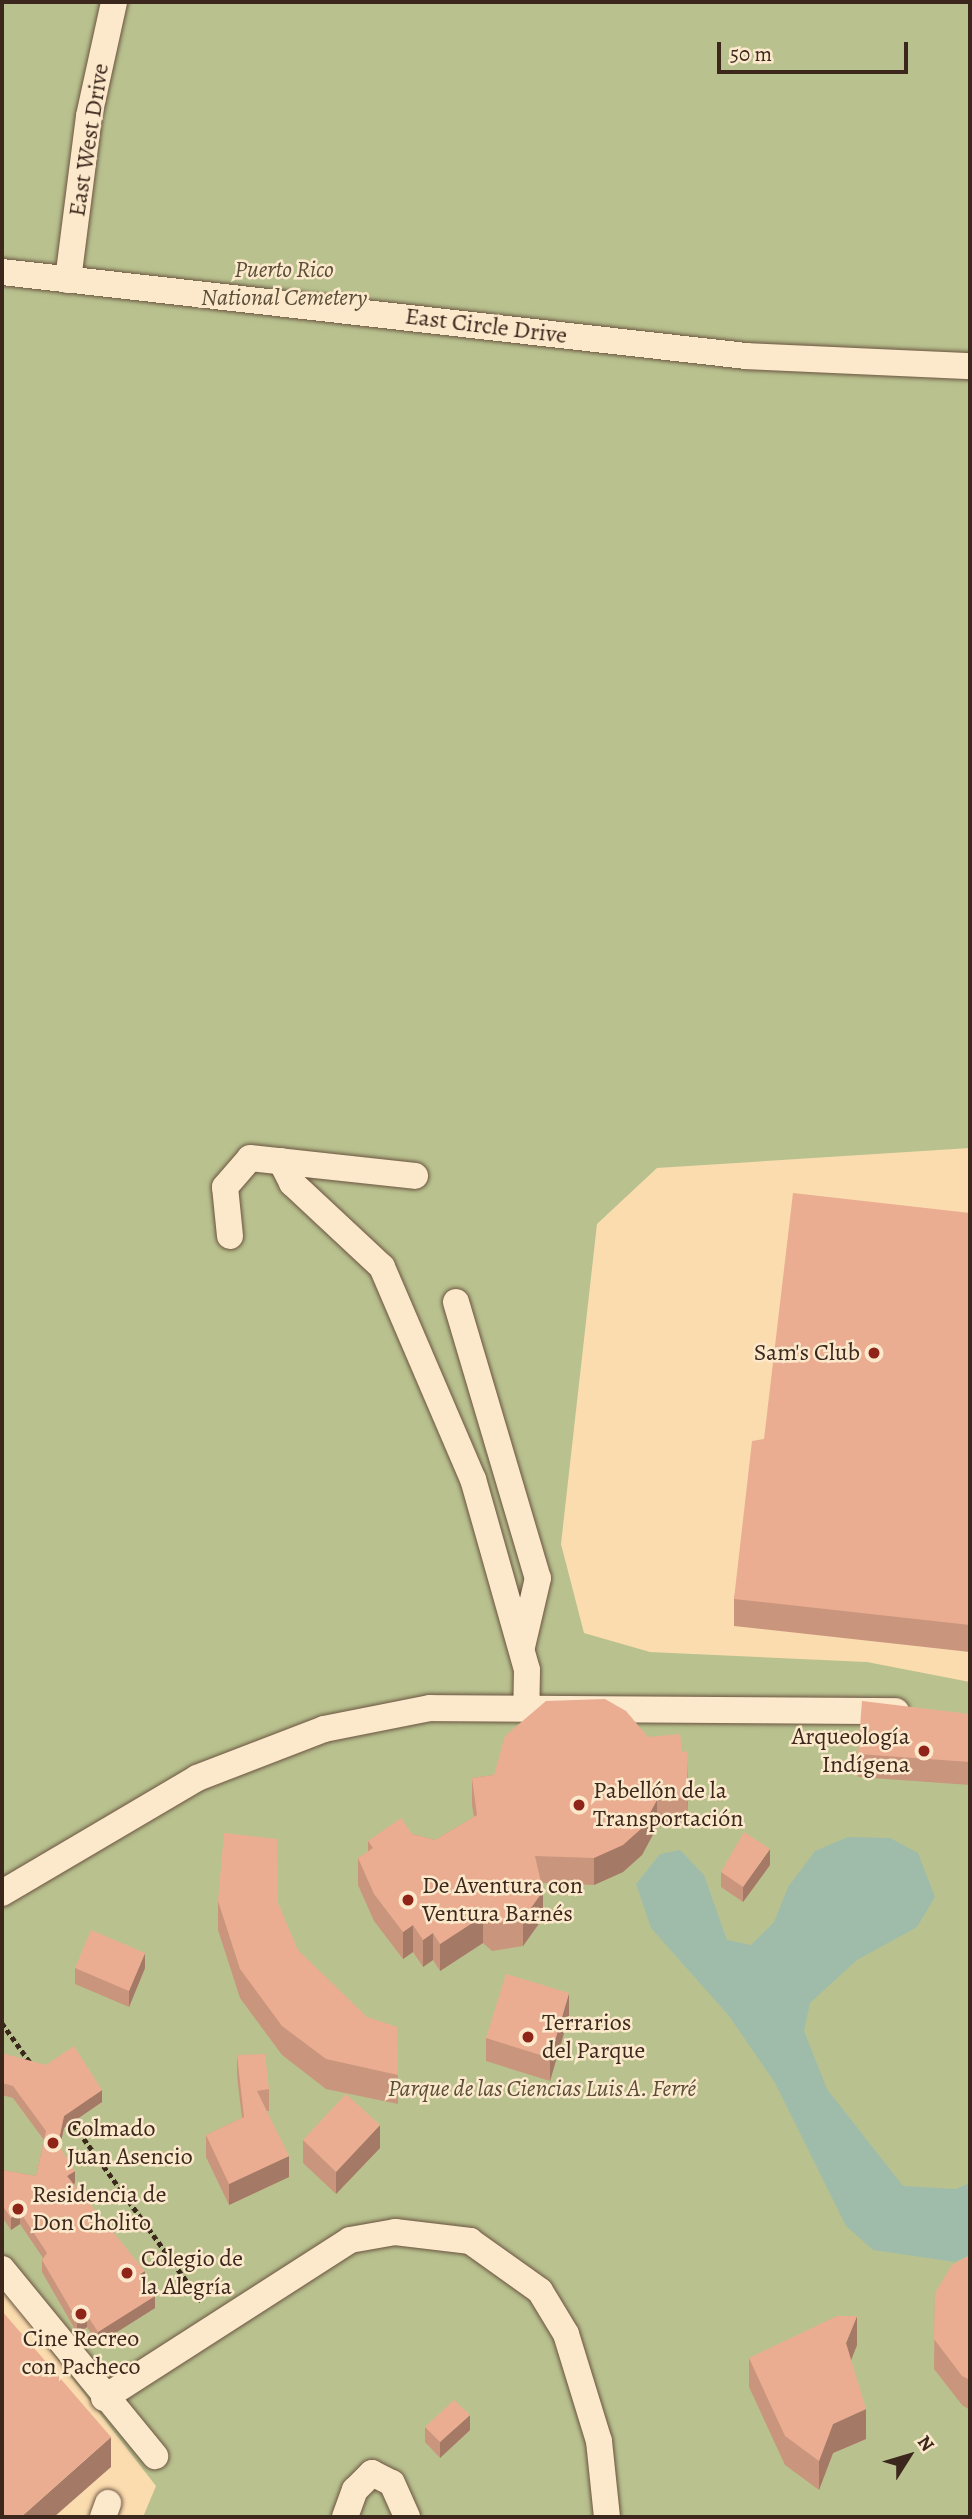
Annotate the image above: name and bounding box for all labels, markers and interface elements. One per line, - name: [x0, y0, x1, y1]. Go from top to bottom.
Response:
- scale bar: [720, 28, 911, 72]
- text: 50 m: [730, 40, 772, 68]
- street label: East West Drive: [63, 61, 115, 219]
- park label: Puerto Rico National Cemetery: [201, 256, 367, 312]
- street label: East Circle Drive: [403, 302, 569, 350]
- place label: Sam's Club: [754, 1339, 860, 1367]
- marker: Sam's Club: [866, 1345, 882, 1361]
- place label: Arqueología Indígena: [792, 1723, 910, 1779]
- marker: Arqueología Indígena: [916, 1743, 932, 1759]
- place label: Pabellón de la Transportación: [593, 1777, 743, 1833]
- marker: Pabellón de la Transportación: [571, 1797, 587, 1813]
- place label: De Aventura con Ventura Barnés: [422, 1872, 583, 1928]
- marker: De Aventura con Ventura Barnés: [400, 1892, 416, 1908]
- place label: Terrarios del Parque: [542, 2009, 645, 2065]
- marker: Terrarios del Parque: [520, 2029, 536, 2045]
- park label: Parque de las Ciencias Luis A. Ferré: [388, 2075, 696, 2103]
- place label: Colmado Juan Asencio: [67, 2115, 193, 2171]
- marker: Colmado Juan Asencio: [45, 2135, 61, 2151]
- place label: Residencia de Don Cholito: [32, 2181, 166, 2237]
- marker: Residencia de Don Cholito: [10, 2201, 26, 2217]
- place label: Colegio de la Alegría: [141, 2245, 243, 2301]
- marker: Colegio de la Alegría: [119, 2265, 135, 2281]
- marker: Cine Recreo con Pacheco: [73, 2306, 89, 2322]
- place label: Cine Recreo con Pacheco: [21, 2325, 141, 2381]
- north arrow: [874, 2421, 944, 2491]
- text: N: [911, 2430, 940, 2457]

